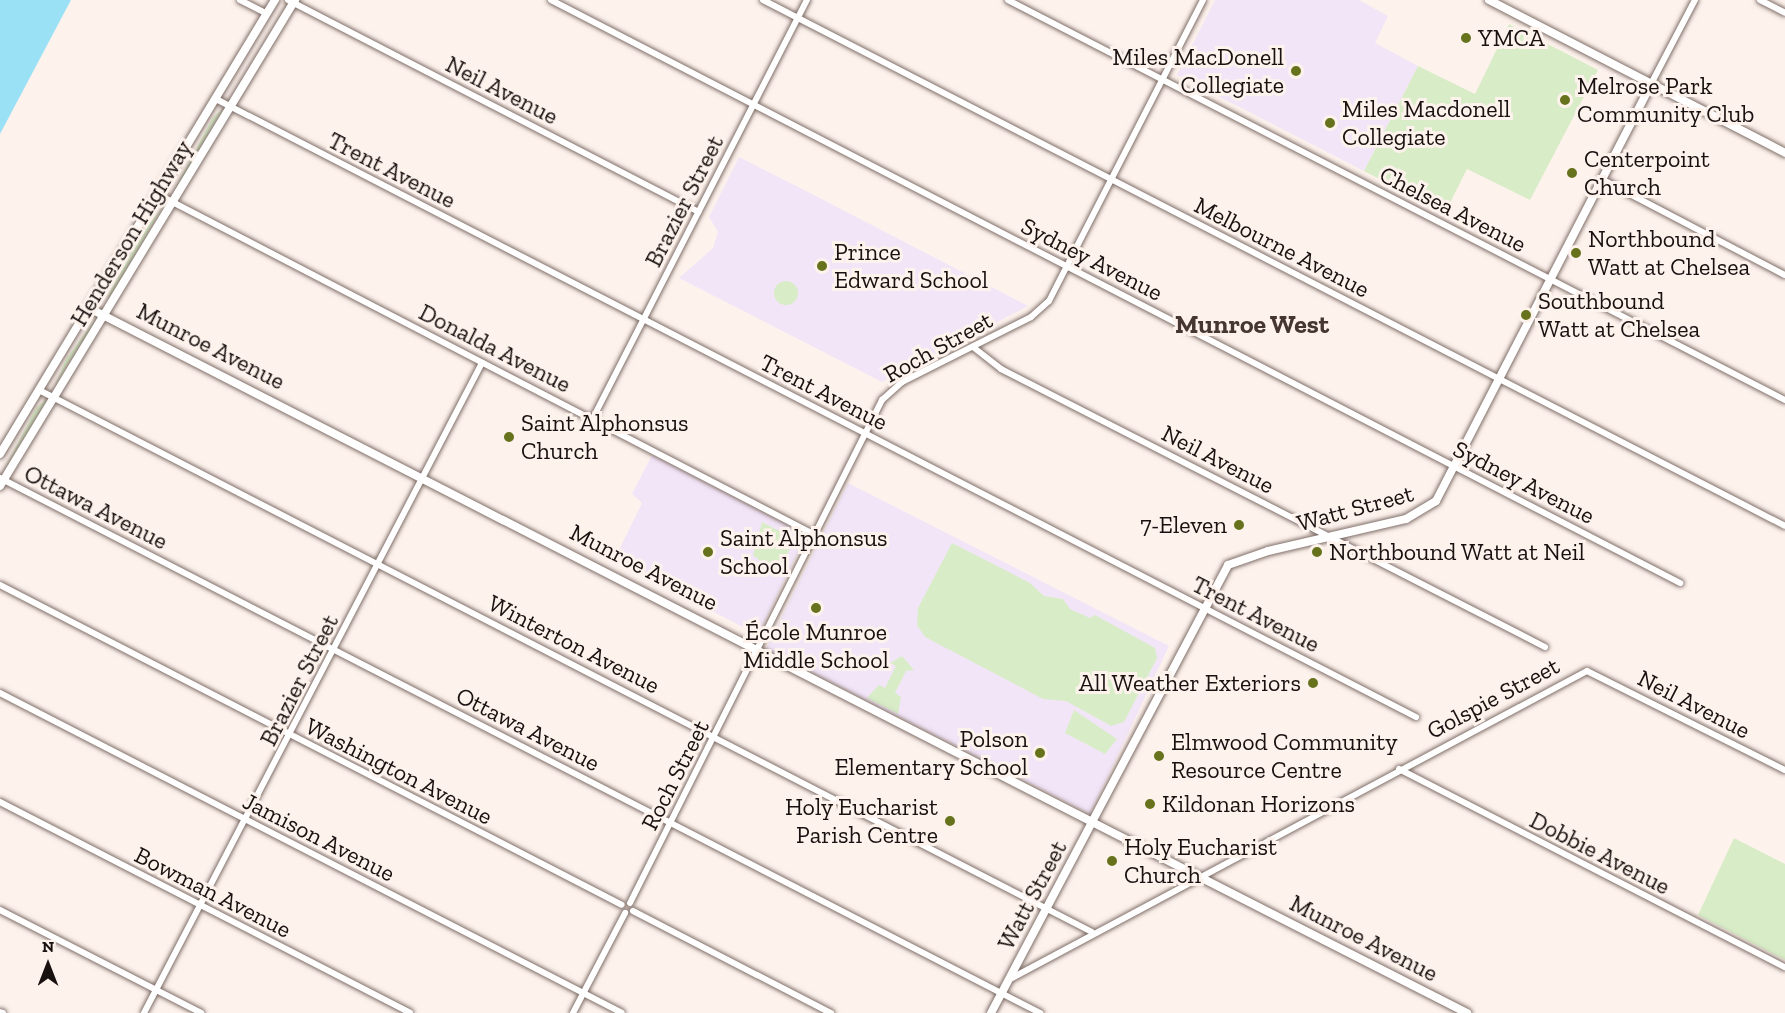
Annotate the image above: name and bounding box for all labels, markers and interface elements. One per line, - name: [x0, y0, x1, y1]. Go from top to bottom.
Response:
- place label: YMCA: [1478, 24, 1545, 52]
- marker: YMCA: [1459, 31, 1473, 45]
- place label: Miles MacDonell Collegiate: [1112, 43, 1284, 99]
- street label: Neil Avenue: [441, 49, 563, 131]
- marker: Miles MacDonell Collegiate: [1289, 64, 1303, 78]
- place label: Melrose Park Community Club: [1577, 72, 1755, 128]
- marker: Melrose Park Community Club: [1558, 93, 1572, 107]
- place label: Miles Macdonell Collegiate: [1342, 95, 1510, 151]
- marker: Miles Macdonell Collegiate: [1323, 116, 1337, 130]
- street label: Trent Avenue: [323, 125, 461, 215]
- street label: Brazier Street: [638, 130, 730, 272]
- street label: Henderson Highway: [64, 135, 198, 331]
- place label: Centerpoint Church: [1584, 145, 1710, 201]
- street label: Chelsea Avenue: [1375, 160, 1531, 258]
- marker: Centerpoint Church: [1565, 166, 1579, 180]
- street label: Melbourne Avenue: [1189, 190, 1375, 304]
- street label: Sydney Avenue: [1016, 211, 1168, 307]
- place label: Northbound Watt at Chelsea: [1588, 225, 1750, 281]
- place label: Prince Edward School: [834, 238, 988, 294]
- marker: Northbound Watt at Chelsea: [1569, 246, 1583, 260]
- marker: Prince Edward School: [815, 259, 829, 273]
- place label: Southbound Watt at Chelsea: [1538, 287, 1700, 343]
- street label: Munroe Avenue: [132, 296, 290, 396]
- street label: Donalda Avenue: [414, 297, 576, 399]
- street label: Roch Street: [879, 305, 997, 389]
- marker: Southbound Watt at Chelsea: [1519, 308, 1533, 322]
- district label: Munroe West: [1174, 309, 1330, 341]
- street label: Trent Avenue: [755, 347, 893, 437]
- place label: Saint Alphonsus Church: [521, 409, 689, 465]
- street label: Neil Avenue: [1157, 418, 1279, 500]
- marker: Saint Alphonsus Church: [502, 430, 516, 444]
- street label: Sydney Avenue: [1448, 434, 1600, 530]
- street label: Ottawa Avenue: [19, 458, 173, 556]
- street label: Watt Street: [1294, 479, 1416, 537]
- place label: 7-Eleven: [1140, 511, 1227, 539]
- street label: Munroe Avenue: [565, 517, 723, 617]
- marker: 7-Eleven: [1232, 518, 1246, 532]
- place label: Saint Alphonsus School: [720, 524, 888, 580]
- place label: Northbound Watt at Neil: [1329, 538, 1586, 566]
- marker: Saint Alphonsus School: [701, 545, 715, 559]
- marker: Northbound Watt at Neil: [1310, 545, 1324, 559]
- street label: Trent Avenue: [1187, 569, 1325, 659]
- street label: Winterton Avenue: [483, 588, 665, 700]
- marker: École Munroe Middle School: [809, 601, 823, 615]
- street label: Brazier Street: [253, 609, 345, 751]
- place label: École Munroe Middle School: [743, 618, 889, 674]
- street label: Golspie Street: [1422, 651, 1564, 745]
- street label: Neil Avenue: [1633, 663, 1755, 745]
- place label: All Weather Exteriors: [1078, 669, 1301, 697]
- marker: All Weather Exteriors: [1306, 676, 1320, 690]
- street label: Ottawa Avenue: [451, 680, 605, 778]
- street label: Washington Avenue: [300, 711, 498, 831]
- street label: Roch Street: [635, 715, 715, 835]
- place label: Polson Elementary School: [834, 725, 1028, 781]
- place label: Elmwood Community Resource Centre: [1171, 728, 1397, 784]
- marker: Polson Elementary School: [1033, 746, 1047, 760]
- marker: Elmwood Community Resource Centre: [1152, 749, 1166, 763]
- street label: Jamison Avenue: [238, 786, 400, 888]
- place label: Kildonan Horizons: [1162, 790, 1355, 818]
- place label: Holy Eucharist Parish Centre: [784, 793, 938, 849]
- marker: Kildonan Horizons: [1143, 797, 1157, 811]
- street label: Dobbie Avenue: [1525, 805, 1675, 901]
- marker: Holy Eucharist Parish Centre: [943, 814, 957, 828]
- place label: Holy Eucharist Church: [1124, 833, 1278, 889]
- street label: Watt Street: [991, 836, 1073, 954]
- street label: Bowman Avenue: [130, 840, 296, 944]
- marker: Holy Eucharist Church: [1105, 854, 1119, 868]
- street label: Munroe Avenue: [1285, 888, 1443, 988]
- north arrow: [18, 935, 78, 995]
- text: N: [42, 937, 54, 956]

